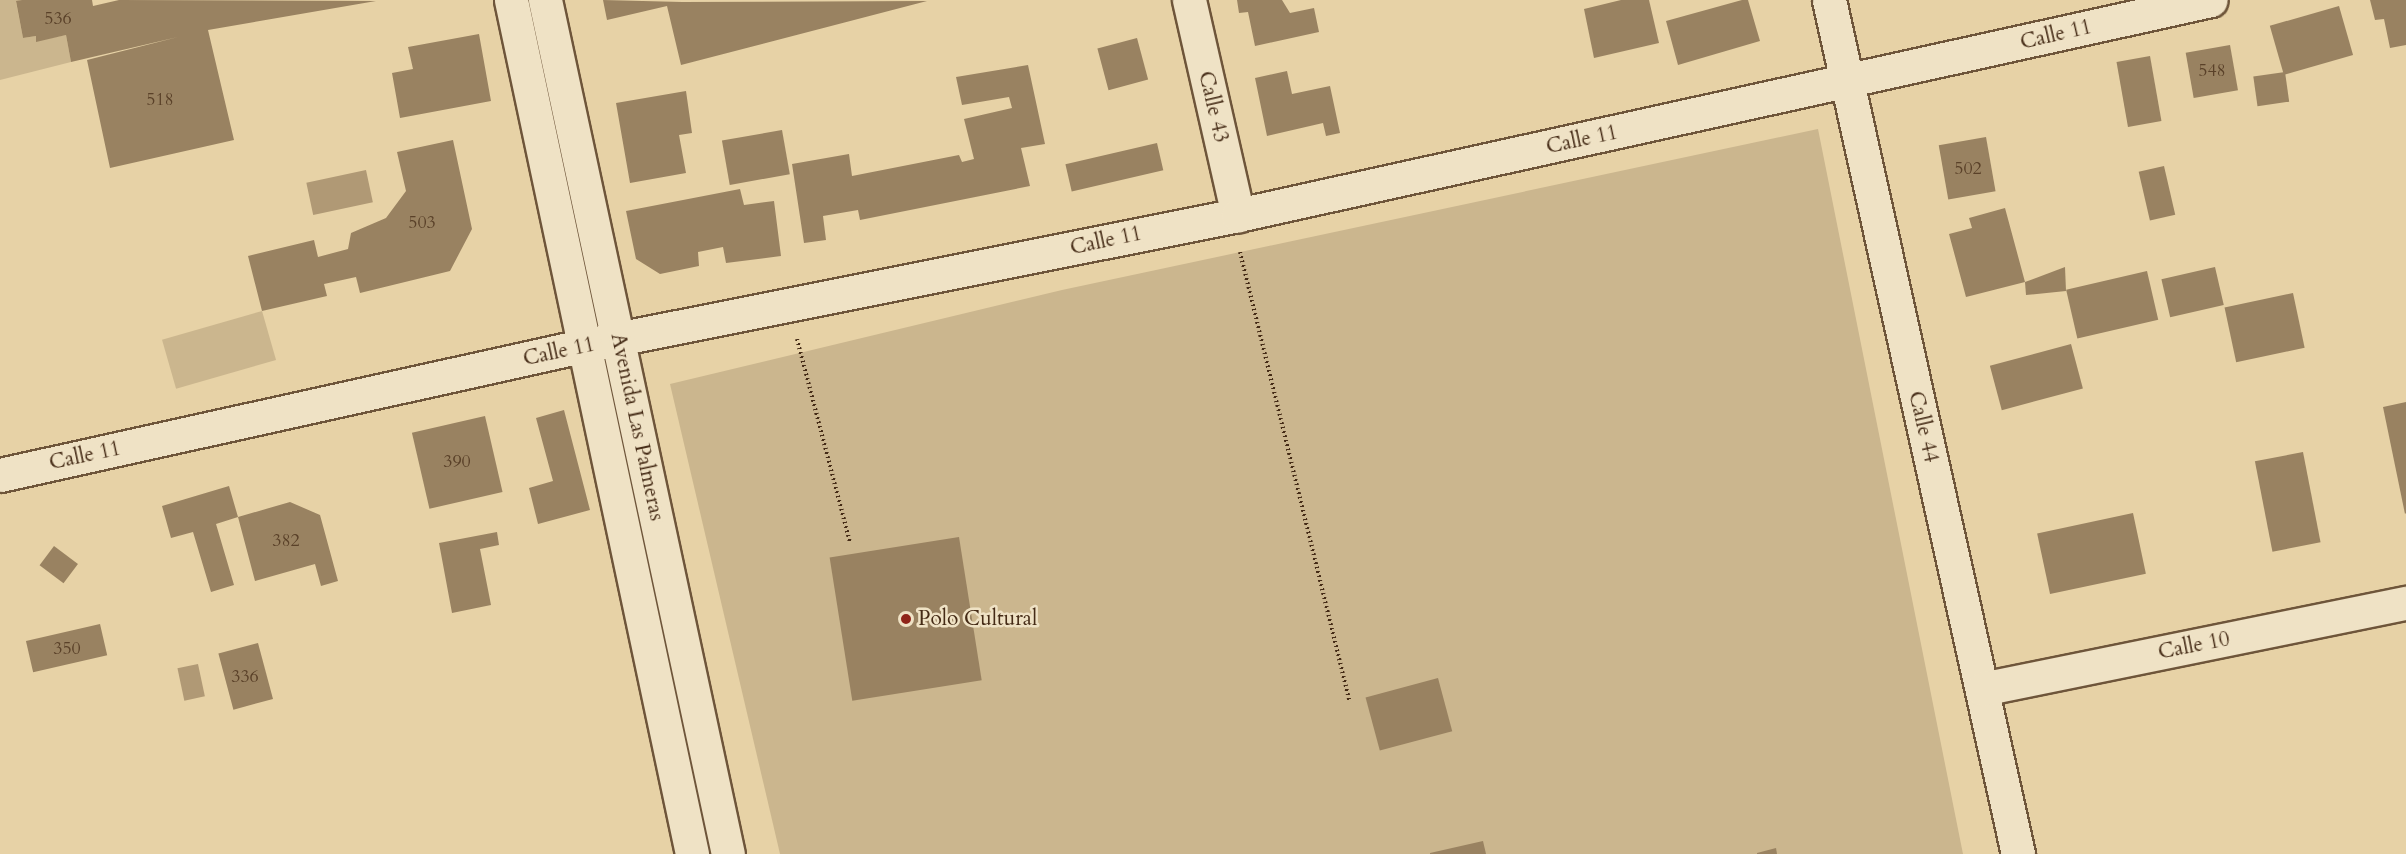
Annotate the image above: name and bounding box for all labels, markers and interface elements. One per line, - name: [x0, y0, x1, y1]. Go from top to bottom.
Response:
- house number: 536: [44, 8, 72, 30]
- street label: Calle 11: [2018, 15, 2094, 55]
- house number: 548: [2198, 60, 2226, 82]
- street label: Calle 43: [1193, 69, 1233, 145]
- house number: 518: [146, 89, 174, 111]
- street label: Calle 11: [1544, 120, 1620, 160]
- house number: 502: [1954, 158, 1982, 180]
- house number: 503: [408, 212, 436, 234]
- street label: Calle 11: [1068, 221, 1144, 261]
- street label: Avenida Las Palmeras: [605, 331, 669, 523]
- street label: Calle 11: [521, 332, 597, 372]
- street label: Calle 44: [1903, 389, 1943, 465]
- street label: Calle 11: [47, 436, 123, 476]
- house number: 390: [443, 451, 471, 473]
- house number: 382: [272, 530, 300, 552]
- place label: Polo Cultural: [918, 606, 1037, 632]
- marker: Polo Cultural: [899, 612, 913, 626]
- street label: Calle 10: [2156, 627, 2232, 665]
- house number: 350: [53, 638, 81, 660]
- house number: 336: [231, 666, 259, 688]

